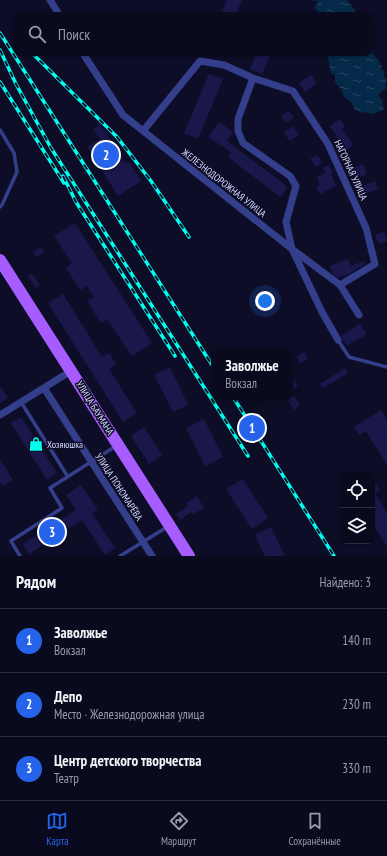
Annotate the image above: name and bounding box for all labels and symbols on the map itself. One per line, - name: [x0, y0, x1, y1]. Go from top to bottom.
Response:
- street label: НАГОРНАЯ УЛИЦА: [331, 138, 371, 203]
- pin: 2: [93, 140, 119, 170]
- street label: ЖЕЛЕЗНОДОРОЖНАЯ УЛИЦА: [178, 145, 269, 220]
- your location: [255, 291, 275, 311]
- street label: УЛИЦА БАУМАНА: [73, 379, 117, 438]
- pin: 1: [239, 413, 265, 443]
- shop icon: Хозяюшка: [28, 436, 44, 452]
- place label: Хозяюшка: [47, 438, 83, 451]
- street label: УЛИЦА ПОНОМАРЁВА: [92, 451, 146, 523]
- pin: 3: [39, 517, 65, 547]

